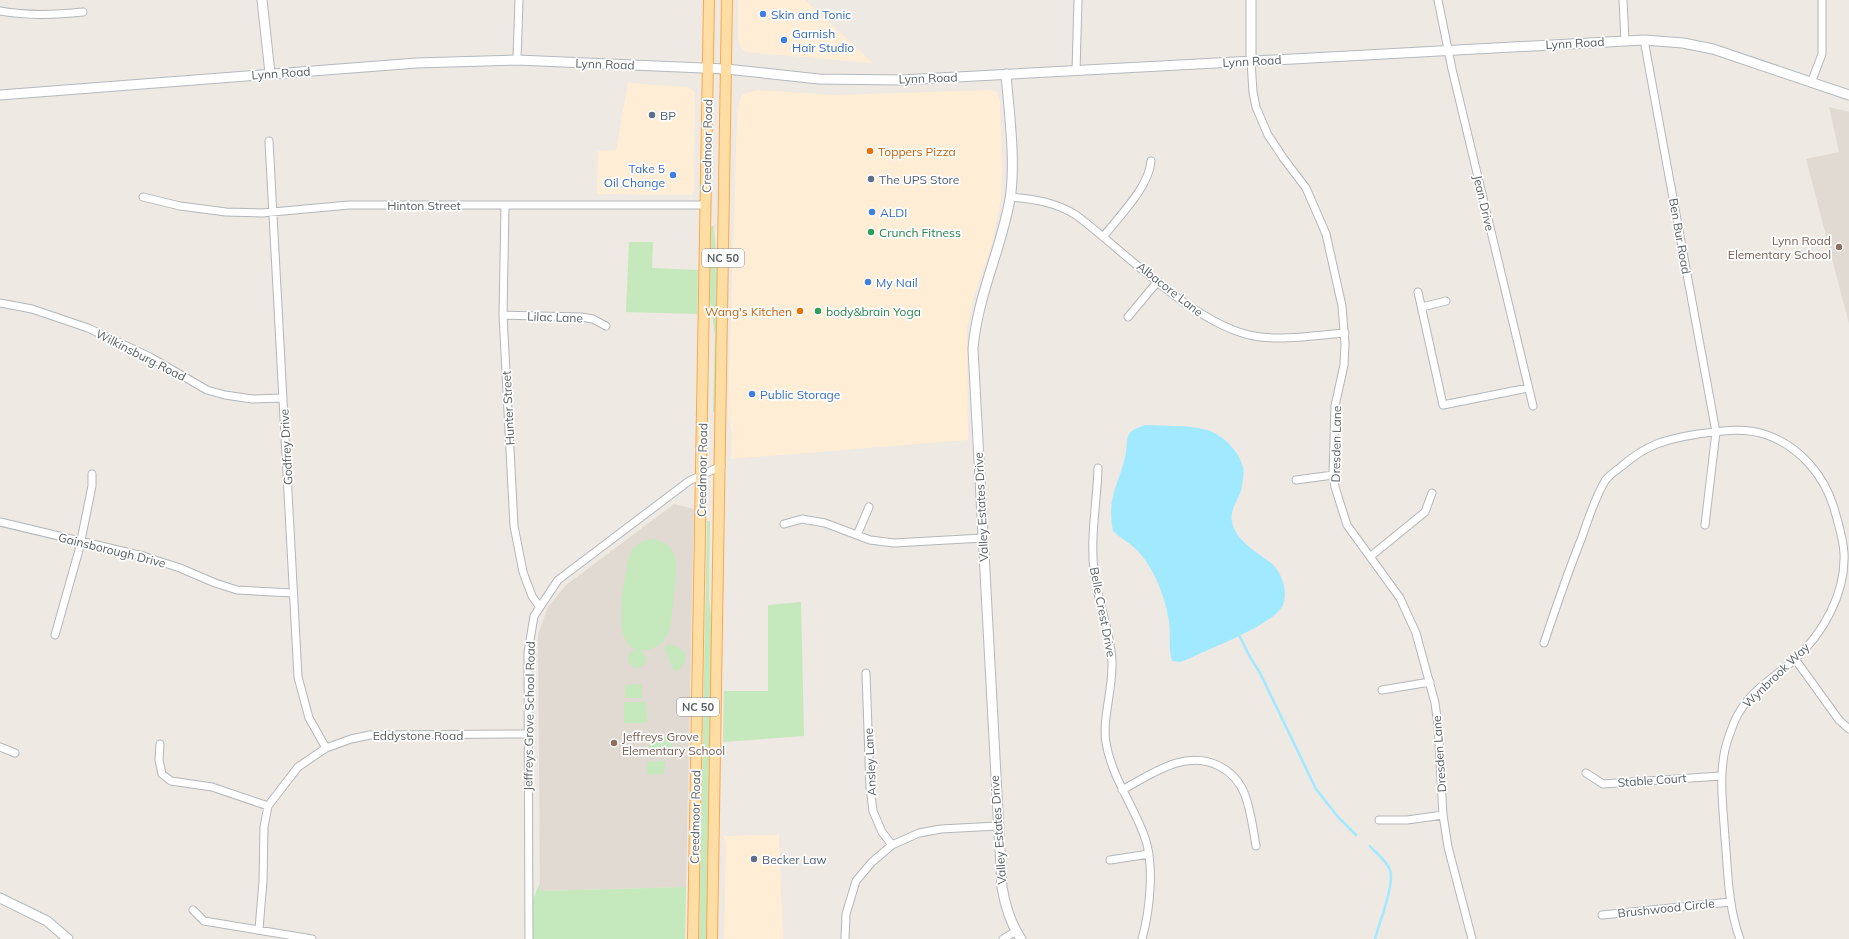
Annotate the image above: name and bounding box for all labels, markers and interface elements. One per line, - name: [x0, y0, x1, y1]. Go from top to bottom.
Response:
- place label: Skin and Tonic: [771, 7, 851, 22]
- marker: Skin and Tonic: [758, 9, 768, 19]
- place label: Garnish Hair Studio: [792, 26, 854, 55]
- street label: Lynn Road: [1545, 34, 1605, 52]
- marker: Garnish Hair Studio: [779, 35, 789, 45]
- street label: Lynn Road: [1222, 52, 1282, 70]
- street label: Lynn Road: [575, 55, 635, 73]
- street label: Lynn Road: [251, 63, 311, 83]
- street label: Lynn Road: [898, 69, 958, 87]
- street label: Creedmoor Road: [699, 99, 715, 193]
- place label: BP: [660, 108, 676, 123]
- marker: BP: [647, 110, 657, 120]
- place label: Toppers Pizza: [878, 144, 956, 159]
- marker: Toppers Pizza: [865, 146, 875, 156]
- place label: Take 5 Oil Change: [604, 161, 665, 190]
- marker: Take 5 Oil Change: [668, 170, 678, 180]
- place label: The UPS Store: [879, 172, 959, 187]
- marker: The UPS Store: [866, 174, 876, 184]
- street label: Jean Drive: [1470, 174, 1498, 232]
- street label: Ben Bur Road: [1666, 197, 1694, 275]
- street label: Hinton Street: [387, 198, 461, 213]
- place label: ALDI: [880, 205, 907, 220]
- marker: ALDI: [867, 207, 877, 217]
- place label: Crunch Fitness: [879, 225, 961, 240]
- marker: Crunch Fitness: [866, 227, 876, 237]
- place label: Lynn Road Elementary School: [1728, 233, 1831, 262]
- marker: Lynn Road Elementary School: [1834, 242, 1844, 252]
- road number: NC 50: [702, 249, 744, 267]
- street label: Albacore Lane: [1134, 258, 1206, 320]
- place label: My Nail: [876, 275, 918, 290]
- marker: My Nail: [863, 277, 873, 287]
- place label: Wang's Kitchen: [705, 304, 792, 319]
- place label: body&brain Yoga: [826, 304, 921, 319]
- marker: Wang's Kitchen: [795, 306, 805, 316]
- marker: body&brain Yoga: [813, 306, 823, 316]
- street label: Lilac Lane: [527, 309, 583, 325]
- street label: Wilkinsburg Road: [93, 326, 189, 384]
- street label: Hunter Street: [499, 370, 517, 446]
- place label: Public Storage: [760, 387, 840, 402]
- marker: Public Storage: [747, 389, 757, 399]
- street label: Dresden Lane: [1328, 405, 1344, 483]
- street label: Godfrey Drive: [277, 409, 295, 485]
- street label: Creedmoor Road: [694, 423, 710, 517]
- street label: Valley Estates Drive: [971, 452, 991, 562]
- street label: Gainsborough Drive: [57, 529, 167, 571]
- street label: Belle Crest Drive: [1087, 566, 1119, 658]
- street label: Wynbrook Way: [1739, 639, 1813, 711]
- street label: Jeffreys Grove School Road: [520, 641, 538, 791]
- road number: NC 50: [677, 698, 719, 716]
- street label: Dresden Lane: [1429, 715, 1449, 793]
- street label: Eddystone Road: [373, 728, 463, 743]
- street label: Ansley Lane: [861, 728, 879, 796]
- place label: Jeffreys Grove Elementary School: [622, 729, 725, 758]
- marker: Jeffreys Grove Elementary School: [609, 738, 619, 748]
- street label: Creedmoor Road: [687, 770, 703, 864]
- street label: Stable Court: [1617, 770, 1687, 790]
- street label: Valley Estates Drive: [987, 775, 1009, 885]
- place label: Becker Law: [762, 852, 827, 867]
- marker: Becker Law: [749, 854, 759, 864]
- street label: Brushwood Circle: [1617, 895, 1715, 921]

